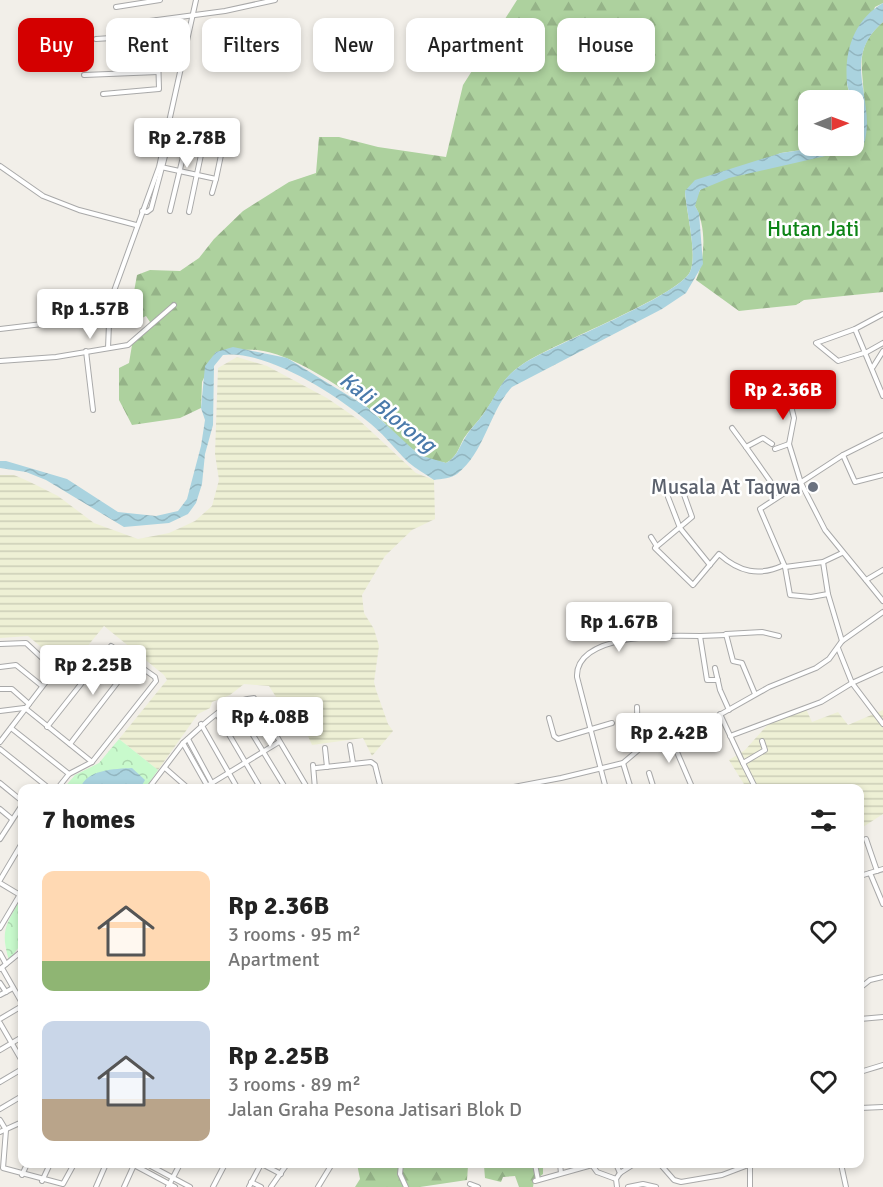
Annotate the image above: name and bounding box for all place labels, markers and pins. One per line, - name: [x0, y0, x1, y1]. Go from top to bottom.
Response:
- pin: Rp 2.78B: [125, 118, 249, 169]
- pin: Rp 1.57B: [28, 289, 152, 340]
- pin: Rp 2.36B: [721, 370, 845, 421]
- place label: Musala At Taqwa: [651, 474, 801, 500]
- marker: Musala At Taqwa: [806, 480, 820, 494]
- pin: Rp 1.67B: [557, 602, 681, 653]
- pin: Rp 2.25B: [31, 645, 155, 696]
- pin: Rp 4.08B: [208, 697, 332, 748]
- pin: Rp 2.42B: [607, 713, 731, 764]

